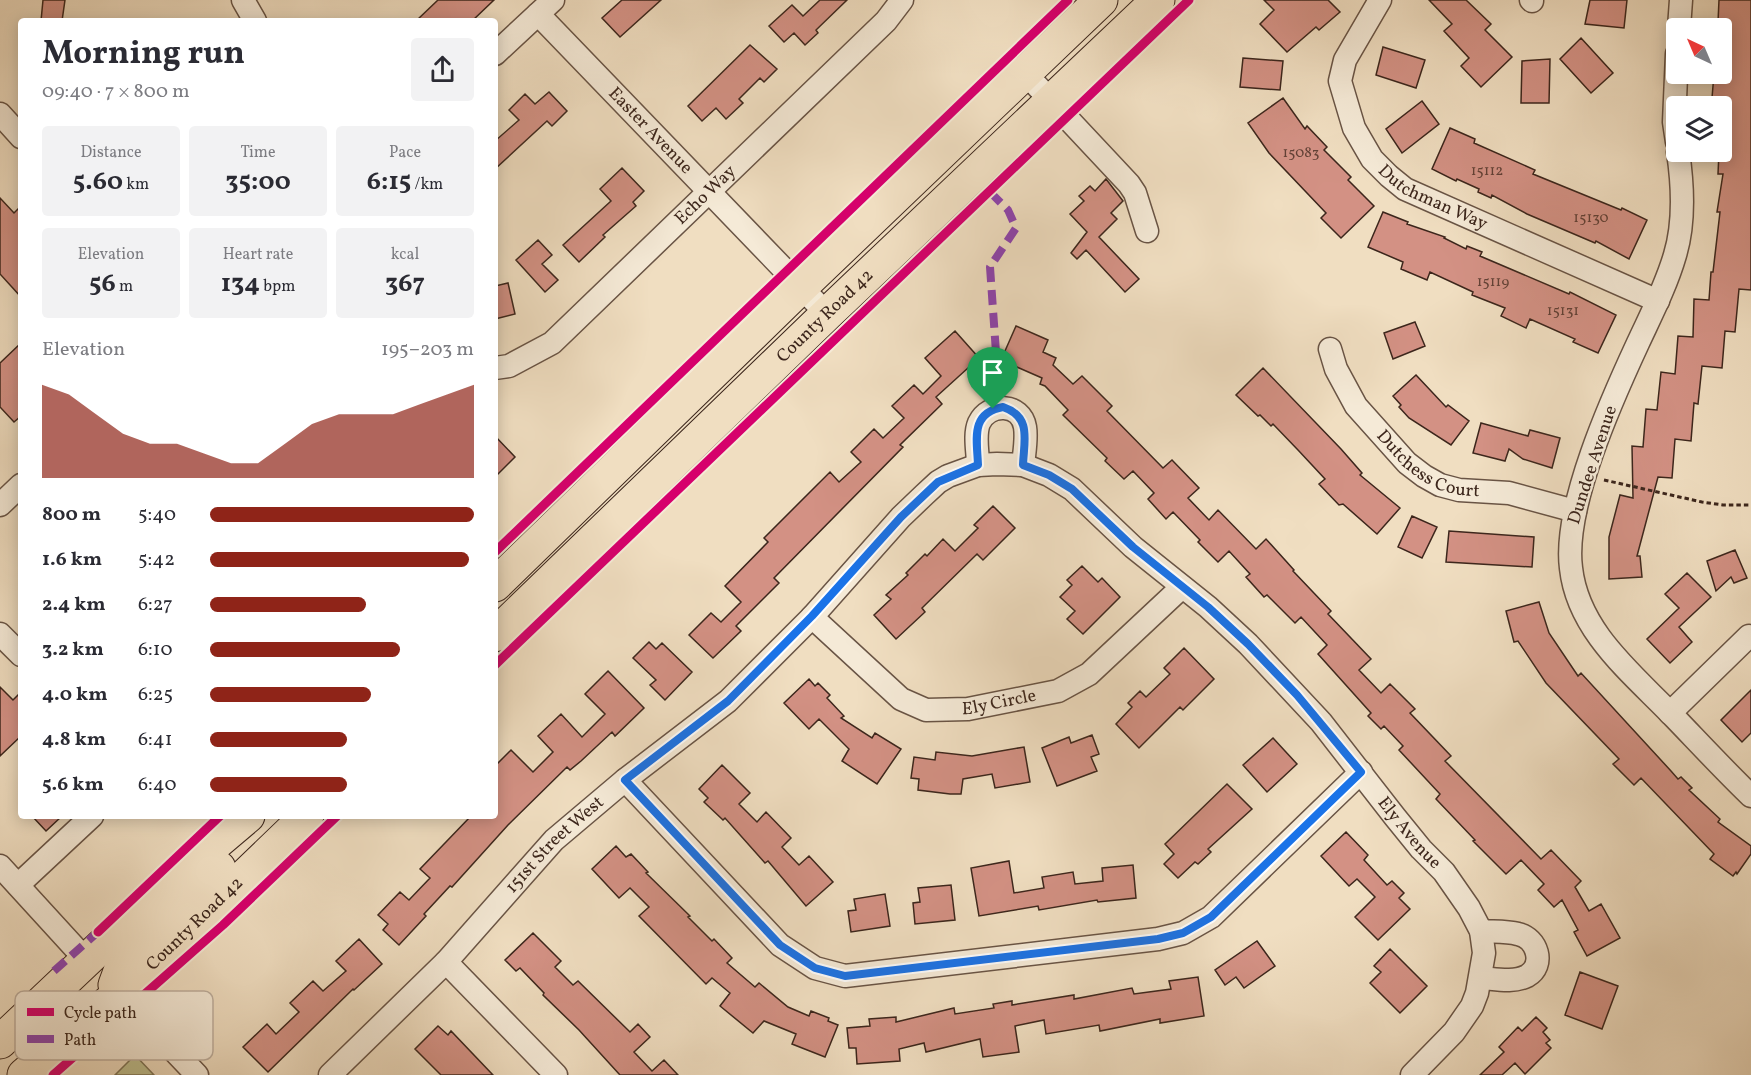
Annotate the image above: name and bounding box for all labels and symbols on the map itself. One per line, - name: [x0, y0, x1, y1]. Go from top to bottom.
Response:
- north arrow: [1666, 18, 1732, 84]
- street label: Easter Avenue: [602, 82, 698, 180]
- house number: 15083: [1282, 143, 1320, 164]
- street label: Echo Way: [669, 159, 742, 231]
- street label: Dutchman Way: [1372, 159, 1492, 237]
- house number: 15112: [1471, 161, 1503, 182]
- house number: 15130: [1573, 208, 1609, 229]
- street label: County Road 42: [771, 263, 879, 369]
- house number: 15119: [1477, 272, 1509, 293]
- house number: 15131: [1547, 301, 1579, 322]
- pin: [967, 347, 1018, 409]
- street label: Dundee Avenue: [1562, 402, 1624, 528]
- street label: Dutchess Court: [1370, 424, 1480, 504]
- street label: Ely Circle: [962, 683, 1038, 722]
- street label: 151st Street West: [500, 790, 609, 899]
- street label: Ely Avenue: [1371, 791, 1447, 875]
- street label: County Road 42: [141, 871, 249, 977]
- legend: [15, 991, 213, 1060]
- text: Cycle path: [64, 1003, 137, 1025]
- text: Path: [64, 1030, 96, 1052]

